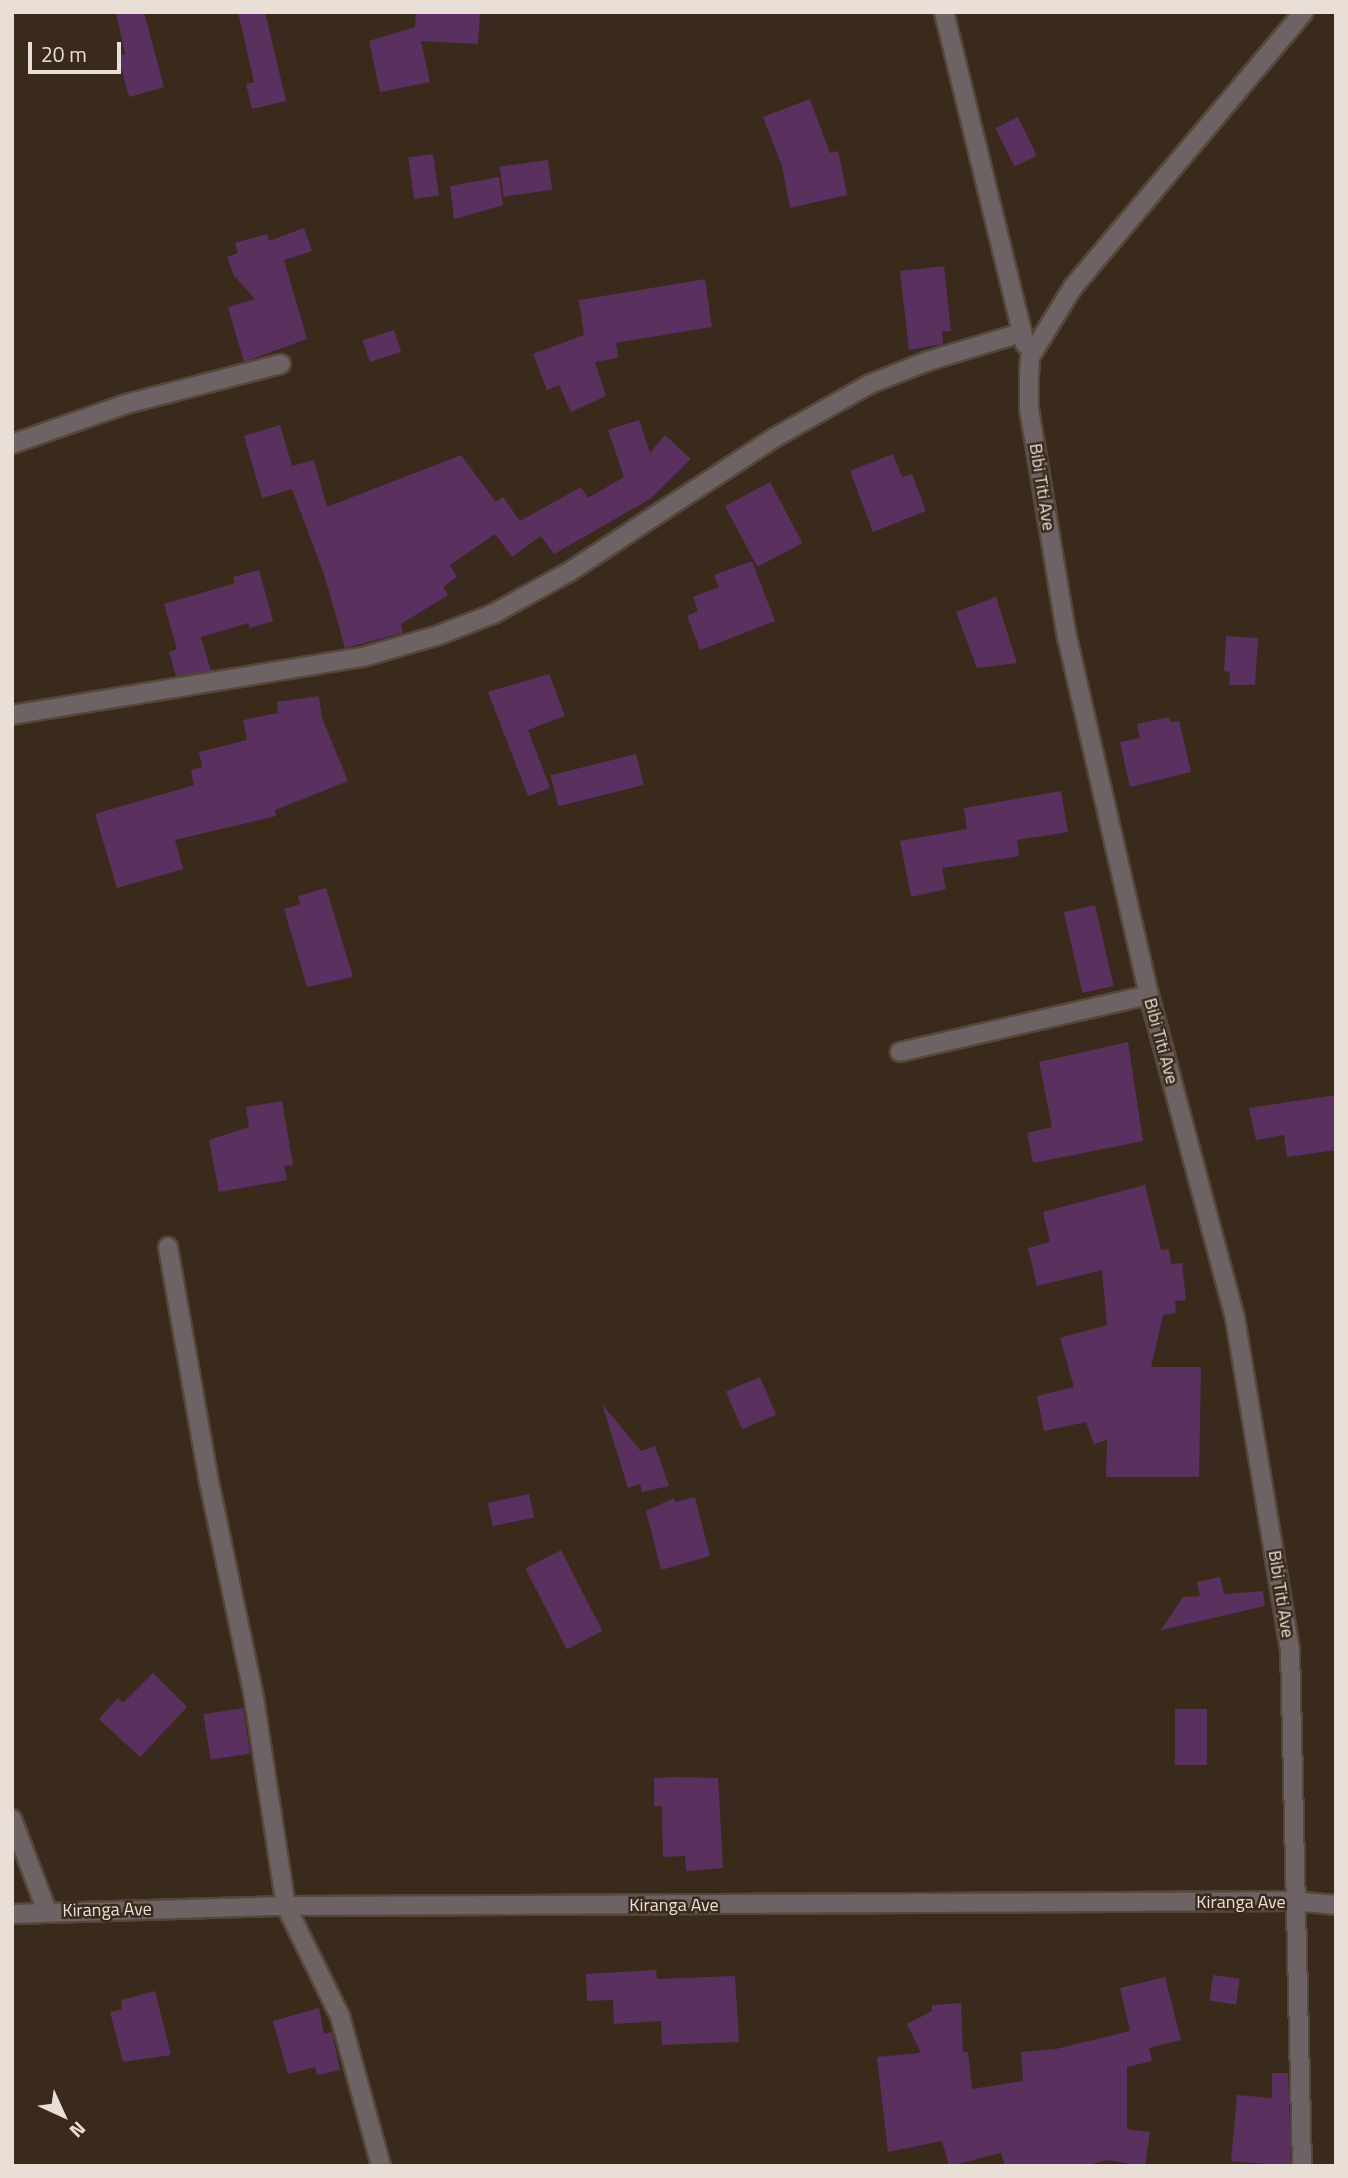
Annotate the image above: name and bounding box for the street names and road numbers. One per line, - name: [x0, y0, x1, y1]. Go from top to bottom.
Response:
- street label: Bibi Titi Ave: [1024, 442, 1060, 532]
- street label: Bibi Titi Ave: [1139, 996, 1183, 1086]
- street label: Bibi Titi Ave: [1263, 1549, 1299, 1639]
- street label: Kiranga Ave: [1196, 1891, 1286, 1913]
- street label: Kiranga Ave: [629, 1894, 719, 1916]
- street label: Kiranga Ave: [62, 1898, 152, 1922]

